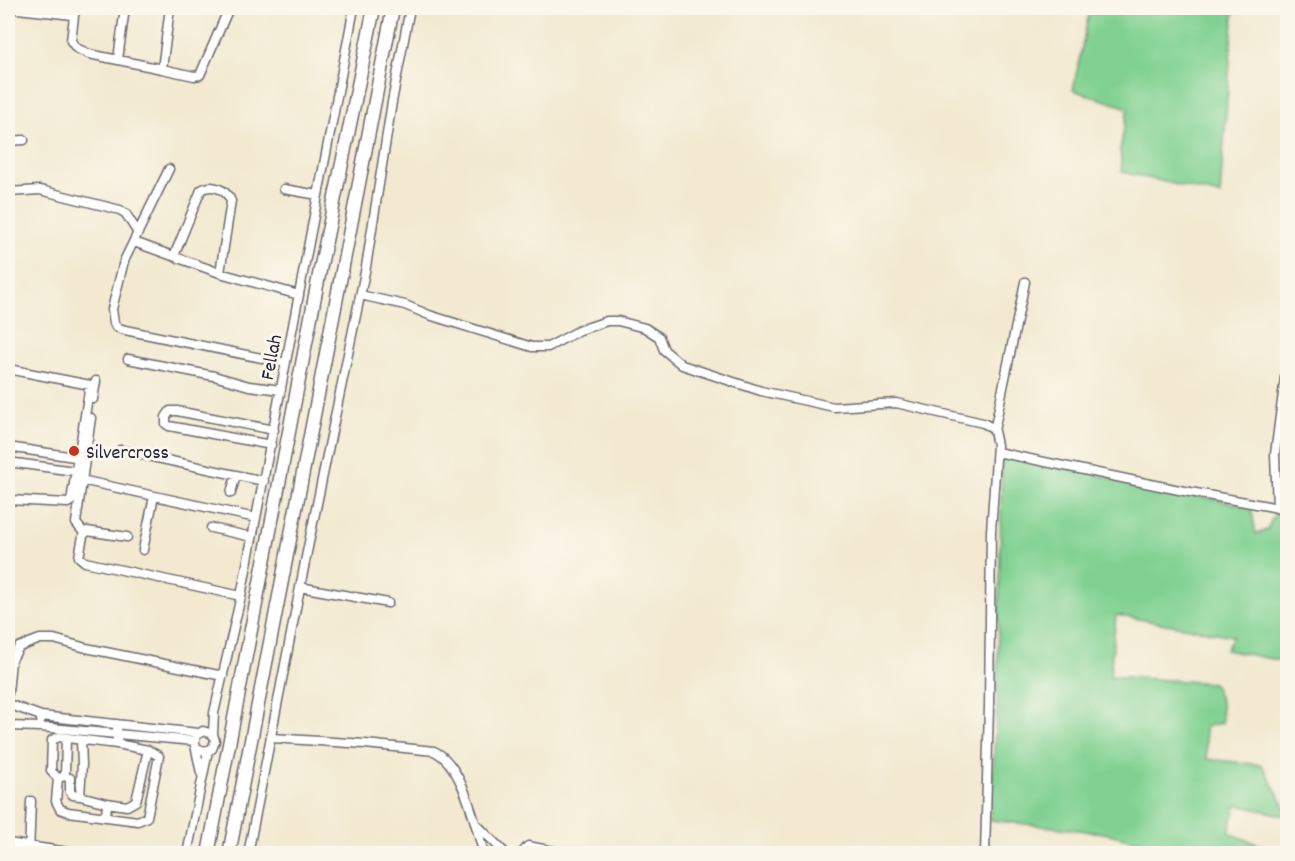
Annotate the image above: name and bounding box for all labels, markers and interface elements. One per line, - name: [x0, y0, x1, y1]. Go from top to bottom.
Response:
- street label: Fellah: [255, 332, 291, 383]
- place label: Silvercross: [86, 440, 169, 468]
- marker: Silvercross: [67, 444, 81, 458]

